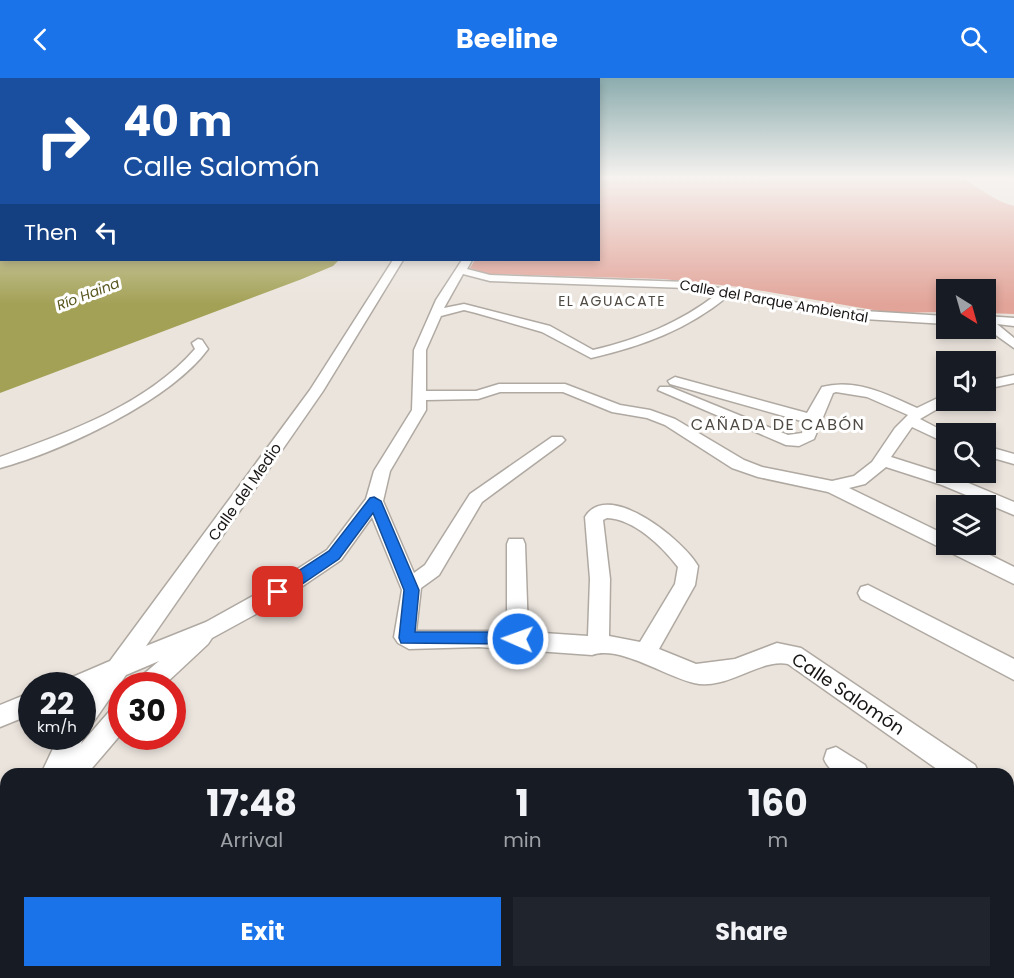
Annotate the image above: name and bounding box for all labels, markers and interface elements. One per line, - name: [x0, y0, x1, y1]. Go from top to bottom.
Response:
- text: Beeline: [456, 20, 558, 57]
- icon: back: [24, 23, 57, 56]
- icon: search: [957, 23, 990, 56]
- text: 40 m: [123, 92, 232, 151]
- icon: right: [24, 102, 102, 180]
- text: Calle Salomón: [123, 148, 320, 185]
- icon: left: [90, 216, 123, 249]
- text: Then: [24, 217, 78, 248]
- water label: Río Haina: [54, 273, 123, 315]
- street label: Calle del Parque Ambiental: [678, 275, 870, 327]
- north arrow: [936, 279, 996, 339]
- map controls: [936, 279, 996, 555]
- district label: EL AGUACATE: [558, 291, 666, 311]
- button: sound: [936, 351, 996, 411]
- district label: CAÑADA DE CABÓN: [691, 413, 865, 436]
- button: search: [936, 423, 996, 483]
- street label: Calle del Medio: [203, 439, 286, 545]
- button: layers: [936, 495, 996, 555]
- pin: [252, 566, 303, 617]
- icon: arrive: [261, 575, 294, 608]
- position arrow: [486, 607, 550, 671]
- street label: Calle Salomón: [787, 647, 910, 741]
- speed limit sign: 30: [108, 672, 186, 750]
- text: 22: [40, 682, 74, 725]
- text: km/h: [37, 716, 77, 737]
- text: 17:48: [206, 778, 297, 829]
- text: 1: [516, 778, 529, 829]
- text: 160: [748, 778, 808, 829]
- text: Arrival: [220, 826, 283, 854]
- text: min: [503, 826, 542, 854]
- text: m: [767, 826, 788, 854]
- button: Exit: [24, 897, 501, 966]
- button: Share: [513, 897, 990, 966]

